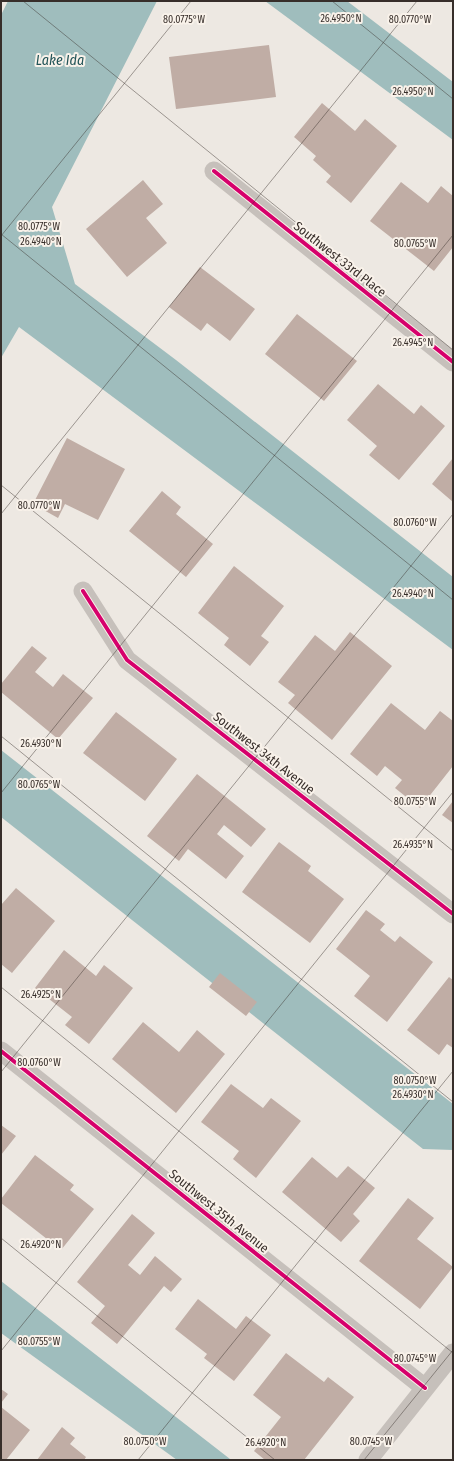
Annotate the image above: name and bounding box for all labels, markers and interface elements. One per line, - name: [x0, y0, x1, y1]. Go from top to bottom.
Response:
- text: 26.4950°N: [320, 13, 362, 25]
- text: 80.0775°W: [163, 14, 205, 26]
- text: 80.0770°W: [389, 14, 432, 26]
- water label: Lake Ida: [36, 52, 84, 69]
- text: 26.4950°N: [392, 86, 434, 98]
- street label: Southwest 33rd Place: [291, 218, 389, 300]
- text: 80.0775°W: [18, 221, 60, 233]
- text: 26.4940°N: [20, 236, 62, 248]
- text: 80.0765°W: [394, 238, 437, 250]
- text: 26.4945°N: [393, 337, 433, 349]
- text: 80.0770°W: [18, 500, 61, 512]
- text: 80.0760°W: [393, 517, 437, 529]
- text: 26.4940°N: [392, 588, 434, 600]
- street label: Southwest 34th Avenue: [210, 709, 318, 797]
- text: 26.4930°N: [21, 738, 61, 750]
- text: 80.0765°W: [18, 779, 61, 791]
- text: 80.0755°W: [394, 796, 437, 808]
- text: 26.4935°N: [393, 839, 433, 851]
- text: 26.4925°N: [21, 989, 61, 1001]
- text: 80.0760°W: [17, 1057, 61, 1069]
- text: 80.0750°W: [393, 1075, 437, 1087]
- text: 26.4930°N: [393, 1089, 433, 1101]
- street label: Southwest 35th Avenue: [166, 1166, 272, 1256]
- text: 26.4920°N: [21, 1239, 61, 1251]
- text: 80.0755°W: [18, 1336, 61, 1348]
- text: 80.0745°W: [394, 1353, 437, 1365]
- text: 80.0750°W: [123, 1436, 167, 1448]
- text: 80.0745°W: [350, 1436, 393, 1448]
- text: 26.4920°N: [246, 1437, 286, 1449]

